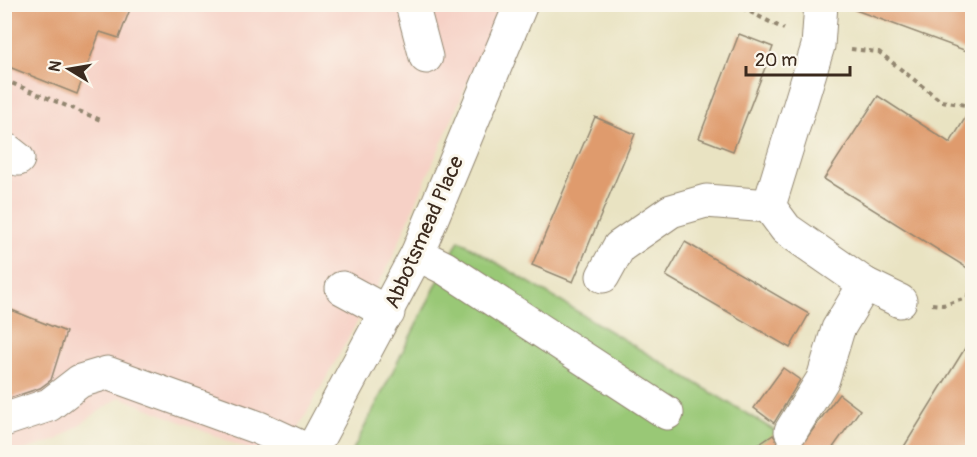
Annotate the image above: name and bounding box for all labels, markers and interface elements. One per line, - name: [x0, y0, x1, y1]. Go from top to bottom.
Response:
- north arrow: [39, 39, 99, 99]
- scale bar: [746, 39, 850, 77]
- text: 20 m: [755, 49, 797, 72]
- text: N: [44, 59, 66, 74]
- street label: Abbotsmead Place: [379, 151, 470, 313]

